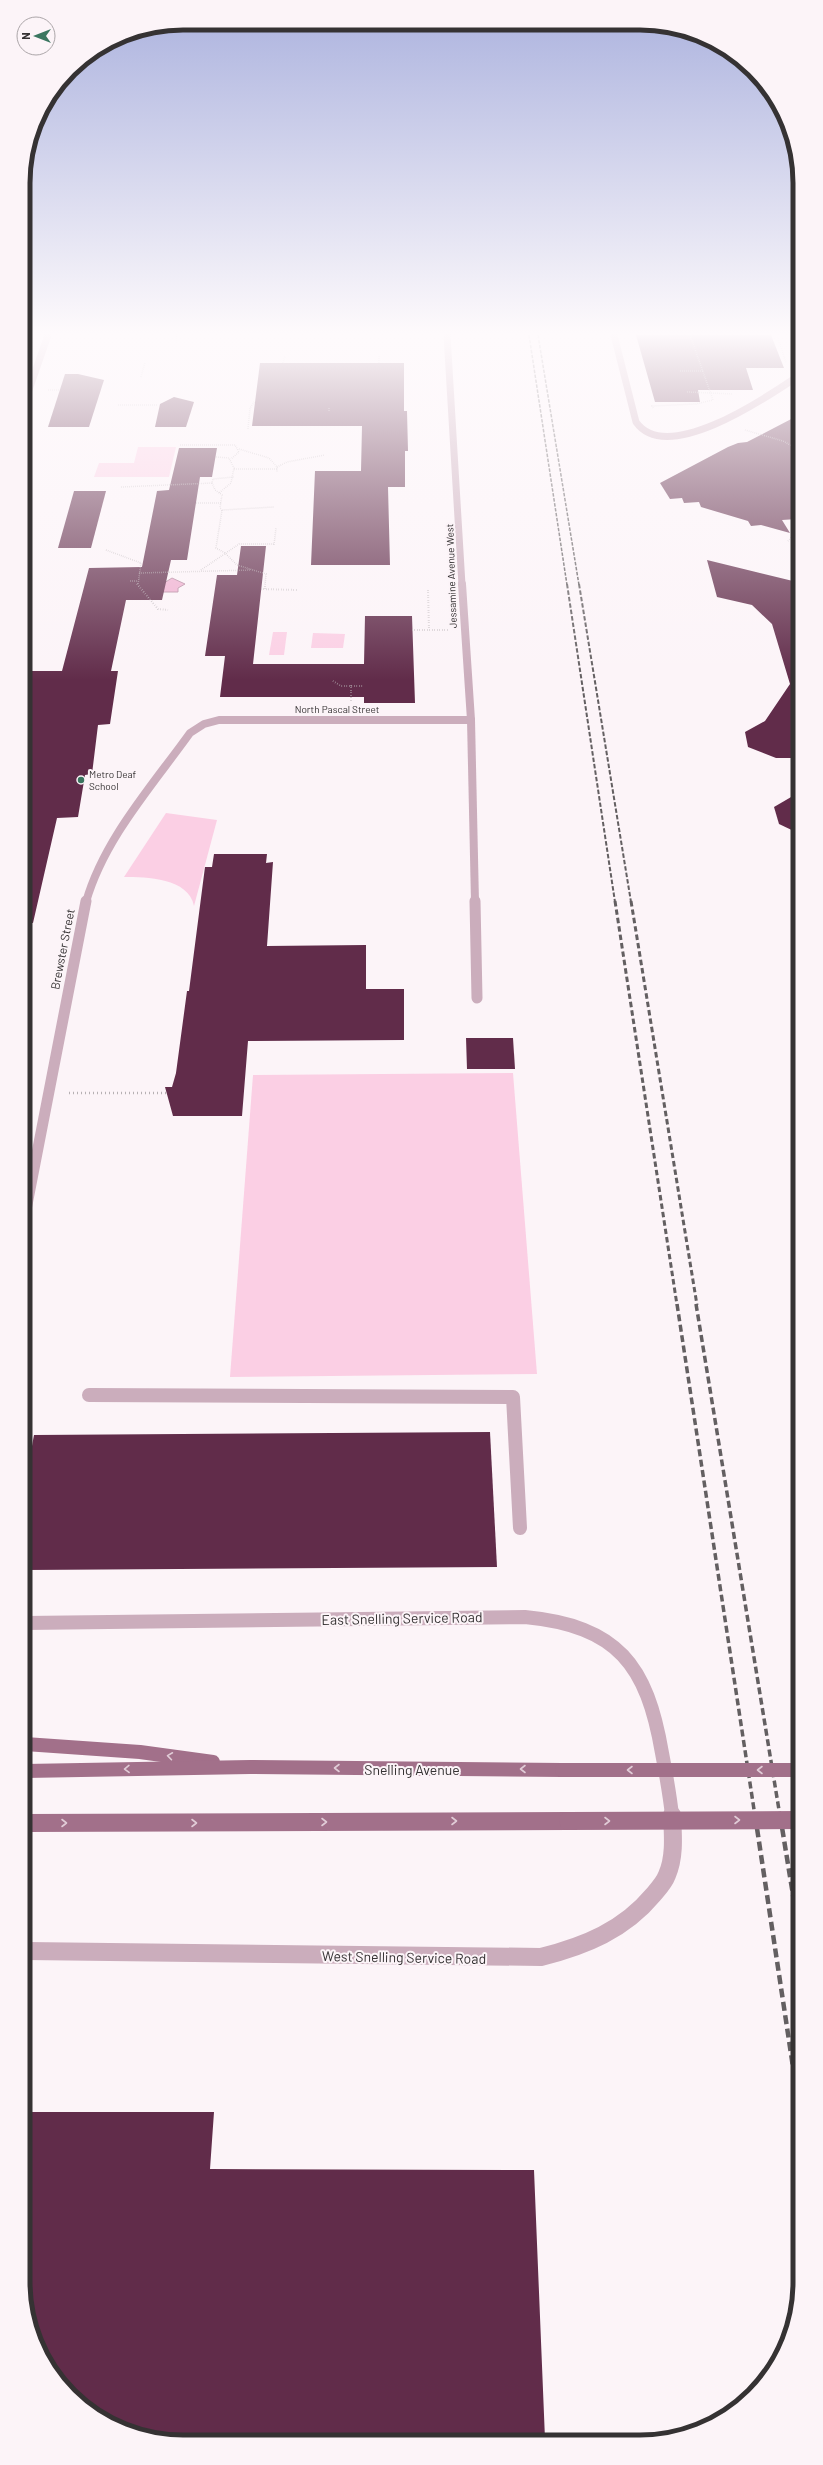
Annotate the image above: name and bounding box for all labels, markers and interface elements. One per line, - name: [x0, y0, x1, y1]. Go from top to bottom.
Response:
- north arrow: [16, 16, 56, 56]
- text: N: [19, 32, 32, 40]
- street label: Jessamine Avenue West: [443, 523, 459, 629]
- street label: North Pascal Street: [295, 703, 380, 715]
- place label: Metro Deaf School: [89, 768, 137, 792]
- marker: Metro Deaf School: [76, 775, 86, 785]
- street label: Brewster Street: [47, 907, 77, 991]
- street label: East Snelling Service Road: [321, 1608, 483, 1628]
- one-way arrow: [166, 1752, 173, 1761]
- street label: Snelling Avenue: [364, 1761, 460, 1778]
- one-way arrow: [334, 1764, 340, 1772]
- one-way arrow: [124, 1765, 130, 1774]
- one-way arrow: [520, 1765, 526, 1773]
- one-way arrow: [627, 1766, 633, 1774]
- one-way arrow: [757, 1766, 763, 1774]
- one-way arrow: [734, 1816, 740, 1824]
- one-way arrow: [451, 1817, 457, 1825]
- one-way arrow: [604, 1817, 610, 1825]
- one-way arrow: [191, 1818, 197, 1827]
- one-way arrow: [321, 1818, 327, 1826]
- one-way arrow: [61, 1819, 67, 1827]
- street label: West Snelling Service Road: [322, 1947, 486, 1967]

